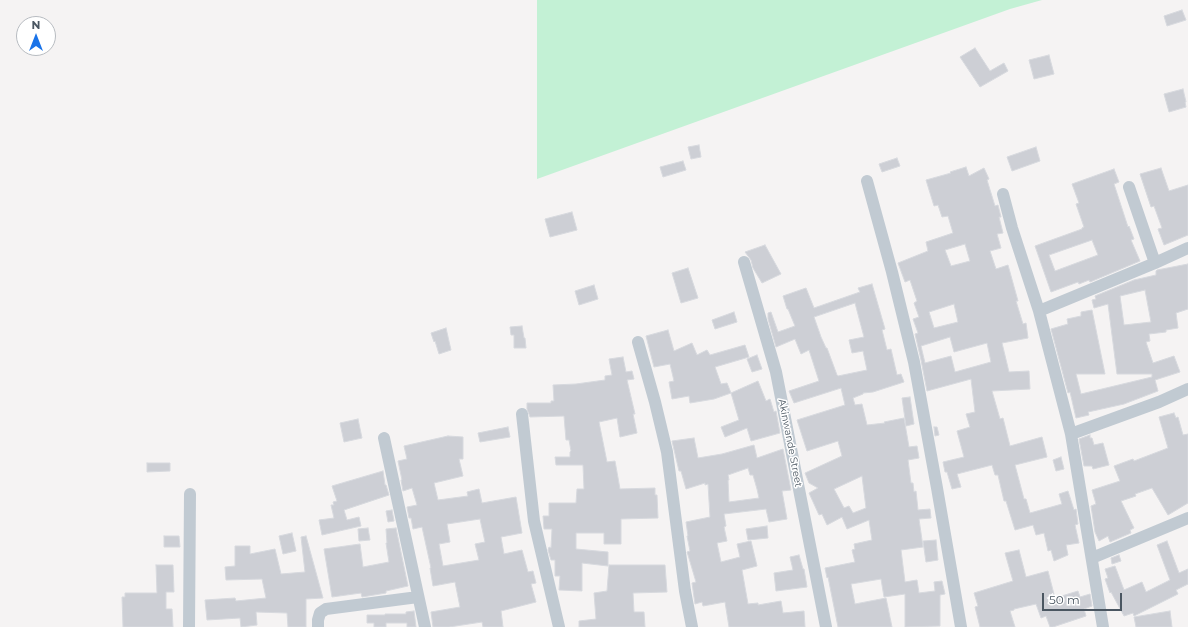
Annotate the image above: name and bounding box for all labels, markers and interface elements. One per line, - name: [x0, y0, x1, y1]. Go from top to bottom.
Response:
- north arrow: [16, 16, 56, 56]
- text: N: [32, 18, 40, 32]
- street label: Akinwande Street: [776, 398, 804, 488]
- scale bar: [1044, 585, 1124, 611]
- text: 50 m: [1049, 592, 1080, 607]

